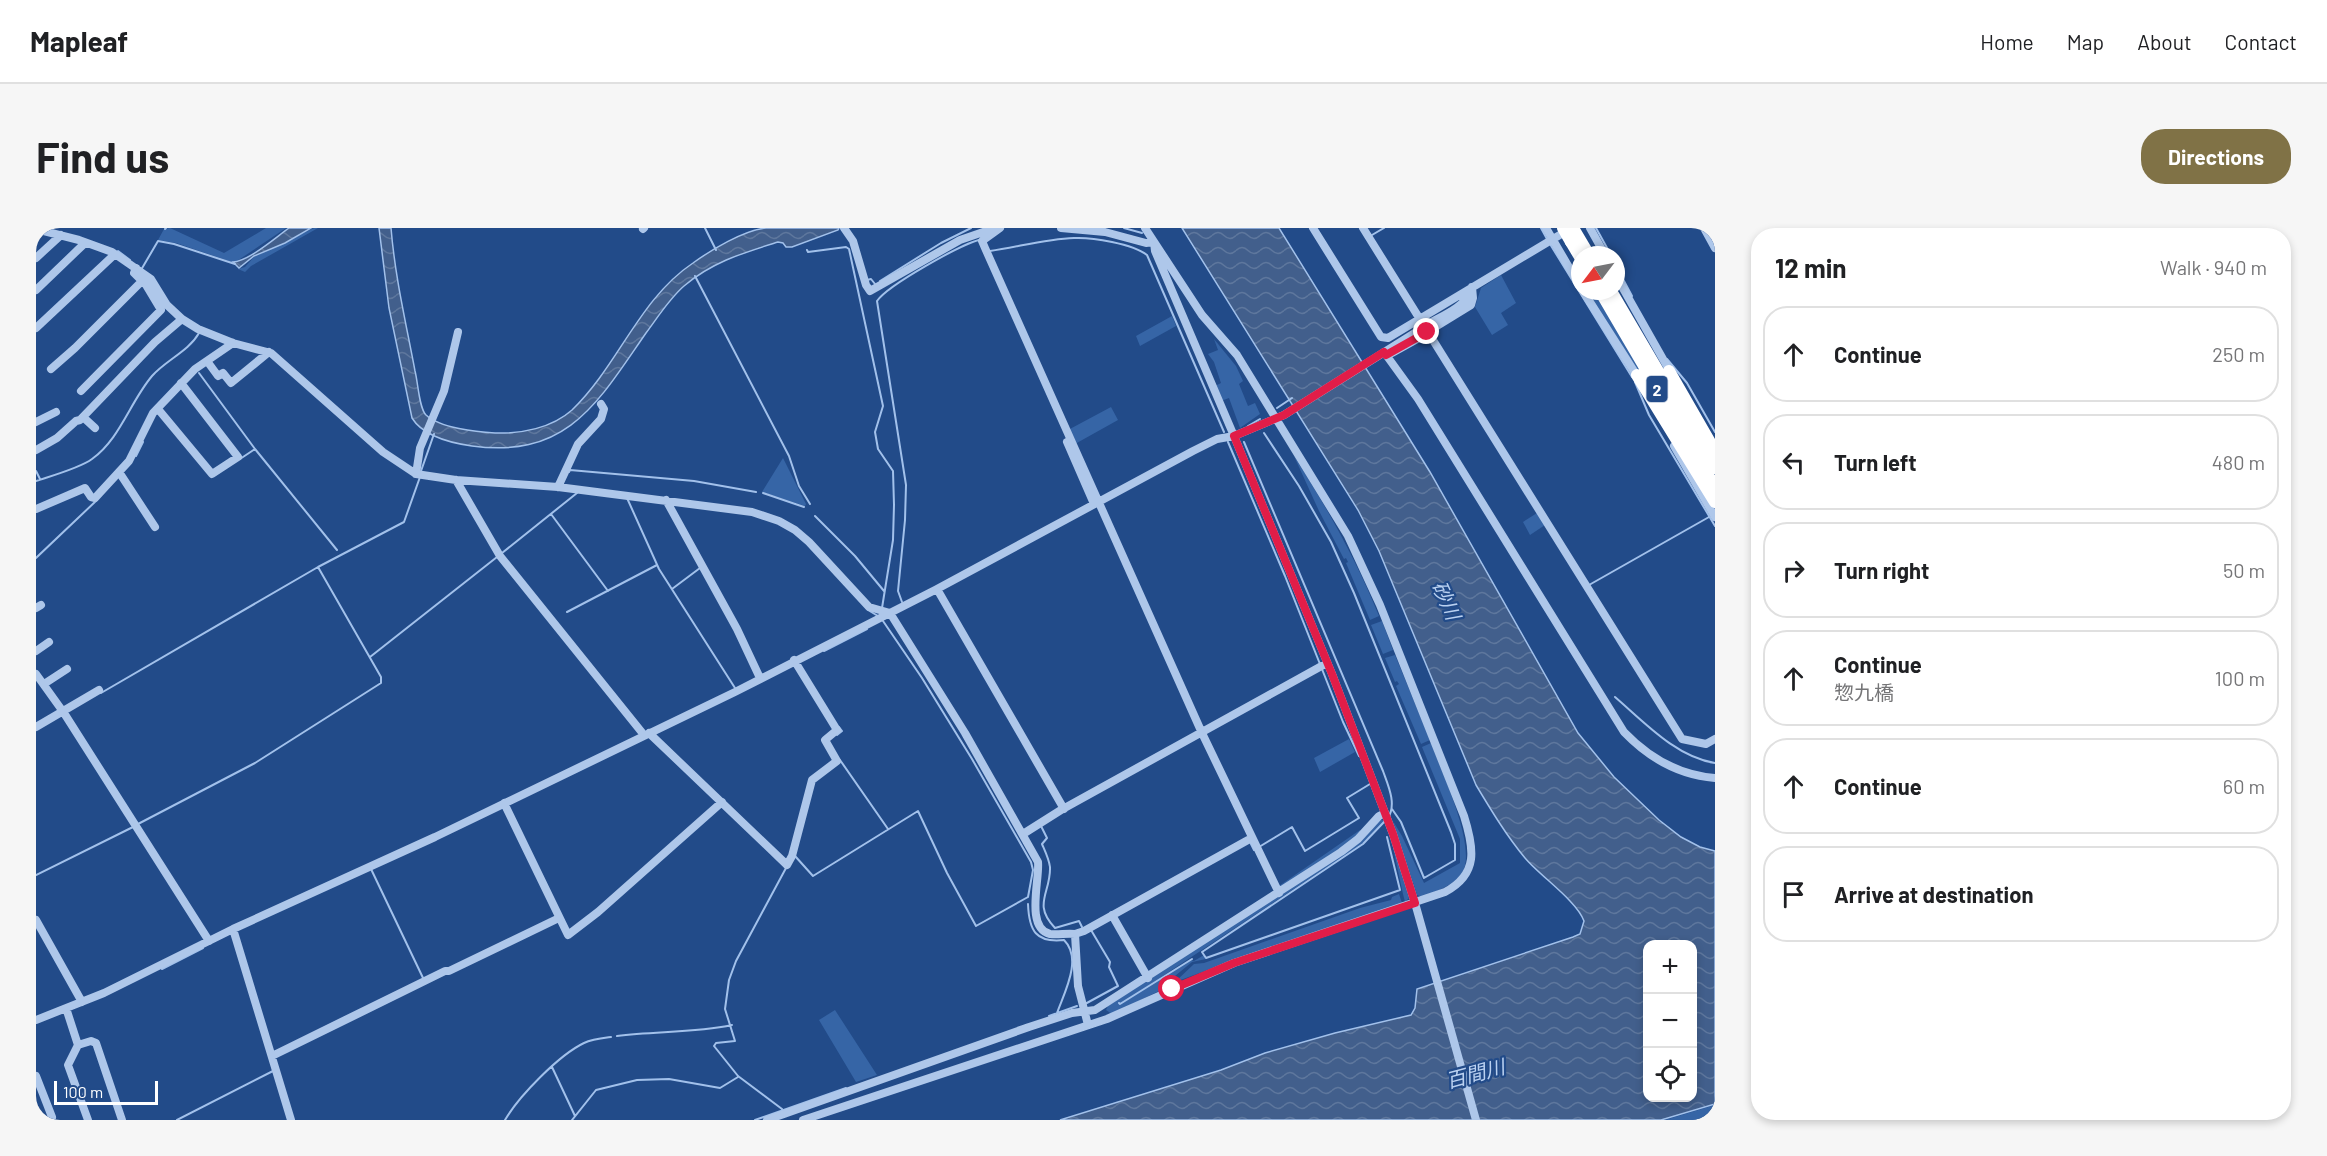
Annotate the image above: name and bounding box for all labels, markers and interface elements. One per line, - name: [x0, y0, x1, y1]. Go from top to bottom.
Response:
- text: Mapleaf: [30, 24, 128, 58]
- text: Home: [1980, 29, 2034, 54]
- text: Map: [2067, 29, 2104, 54]
- text: About: [2137, 29, 2192, 54]
- text: Contact: [2225, 29, 2297, 54]
- button: Directions: [2141, 129, 2291, 184]
- text: Find us: [36, 131, 169, 181]
- north arrow: [1571, 246, 1625, 300]
- text: 12 min: [1775, 252, 1847, 283]
- text: Walk · 940 m: [2160, 255, 2267, 279]
- route end: [1413, 318, 1439, 344]
- icon: ahead: [1777, 338, 1810, 371]
- text: Continue: [1834, 341, 1922, 367]
- text: 250 m: [2212, 342, 2265, 366]
- road number: 2: [1646, 376, 1668, 402]
- icon: left: [1777, 446, 1810, 479]
- text: Turn left: [1834, 449, 1917, 475]
- text: 480 m: [2212, 450, 2265, 474]
- icon: right: [1777, 554, 1810, 587]
- text: Turn right: [1834, 557, 1929, 583]
- text: 50 m: [2223, 558, 2265, 582]
- water label: 砂川: [1428, 577, 1467, 625]
- text: Continue: [1834, 651, 1922, 677]
- icon: ahead: [1777, 662, 1810, 695]
- text: 100 m: [2215, 666, 2265, 690]
- text: 惣九橋: [1834, 680, 1894, 704]
- icon: ahead: [1777, 770, 1810, 803]
- text: Continue: [1834, 773, 1922, 799]
- text: 60 m: [2223, 774, 2265, 798]
- icon: arrive: [1777, 878, 1810, 911]
- text: Arrive at destination: [1834, 881, 2033, 907]
- map controls: [1643, 940, 1697, 1102]
- button: +: [1643, 940, 1697, 994]
- route start: [1158, 975, 1184, 1001]
- button: −: [1643, 994, 1697, 1048]
- button: locate: [1643, 1048, 1697, 1102]
- water label: 百間川: [1443, 1053, 1509, 1092]
- scale bar: [54, 1078, 158, 1106]
- text: 100 m: [63, 1082, 103, 1101]

